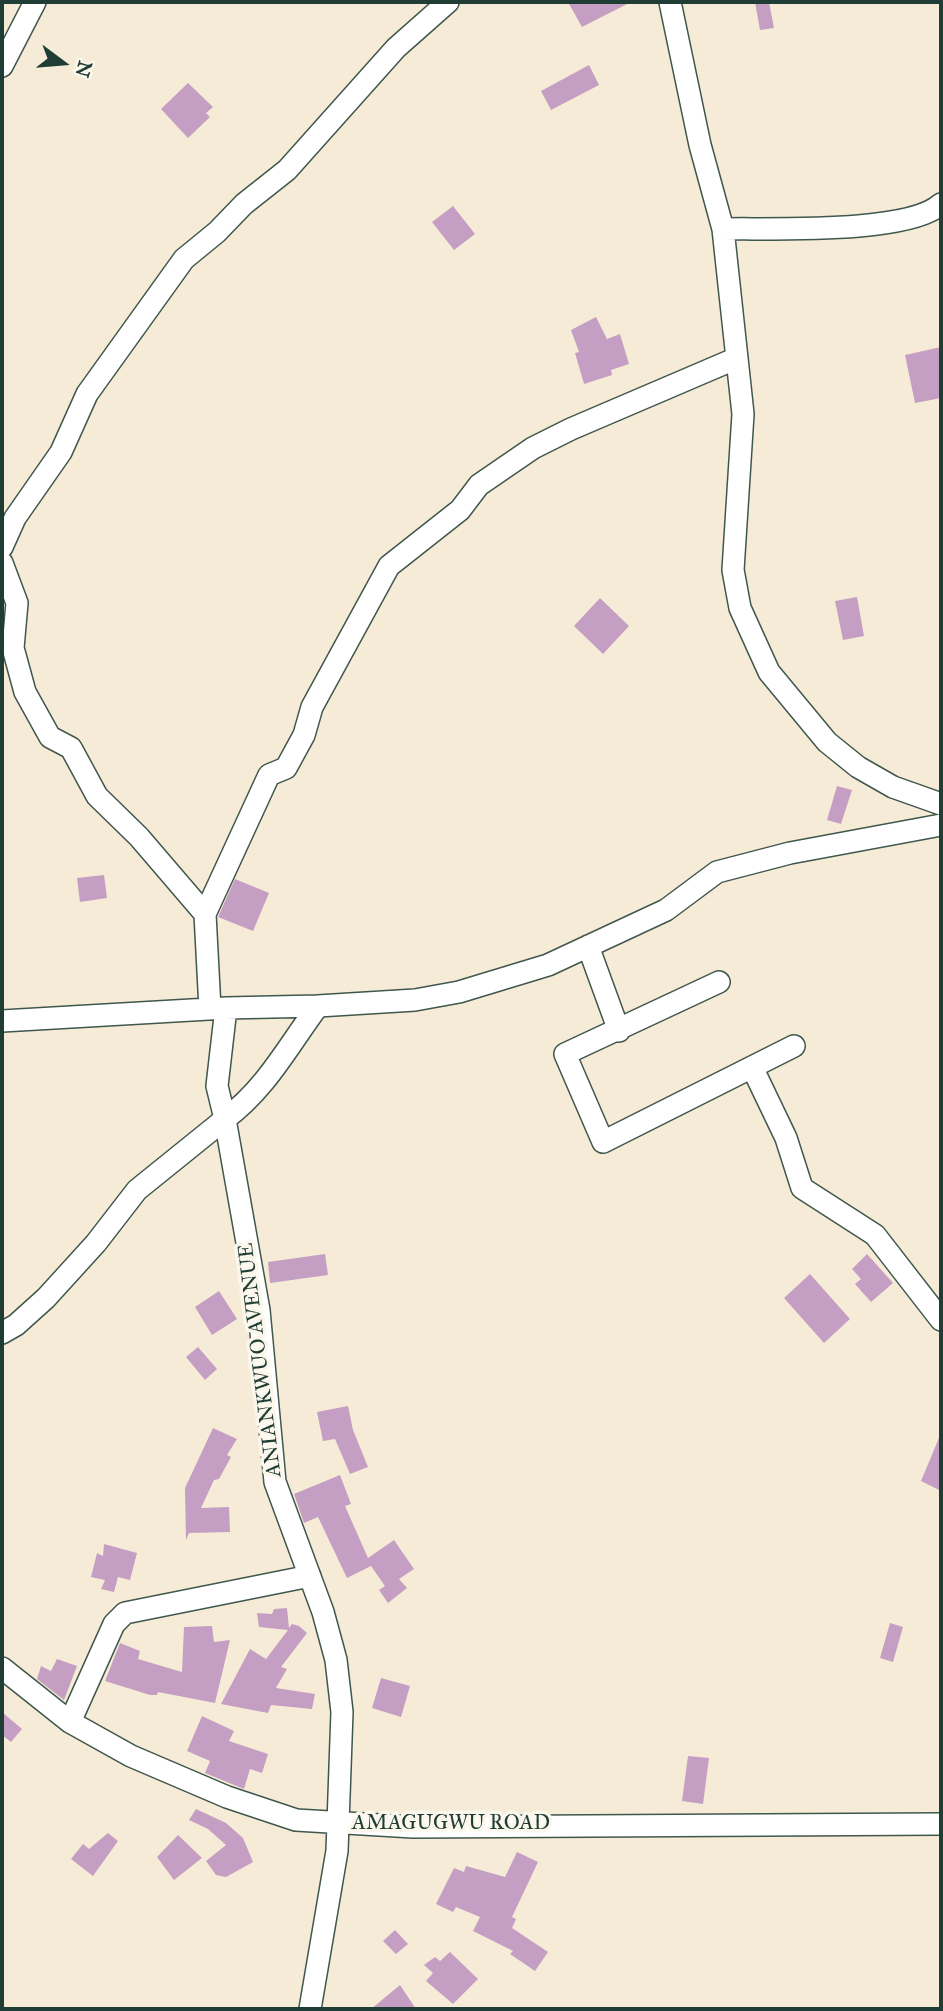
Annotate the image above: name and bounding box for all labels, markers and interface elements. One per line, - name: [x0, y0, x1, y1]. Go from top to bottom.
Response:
- north arrow: [28, 28, 98, 98]
- text: N: [70, 58, 97, 80]
- street label: ANIANKWUO AVENUE: [234, 1241, 288, 1479]
- street label: AMAGUGWU ROAD: [352, 1811, 550, 1837]

